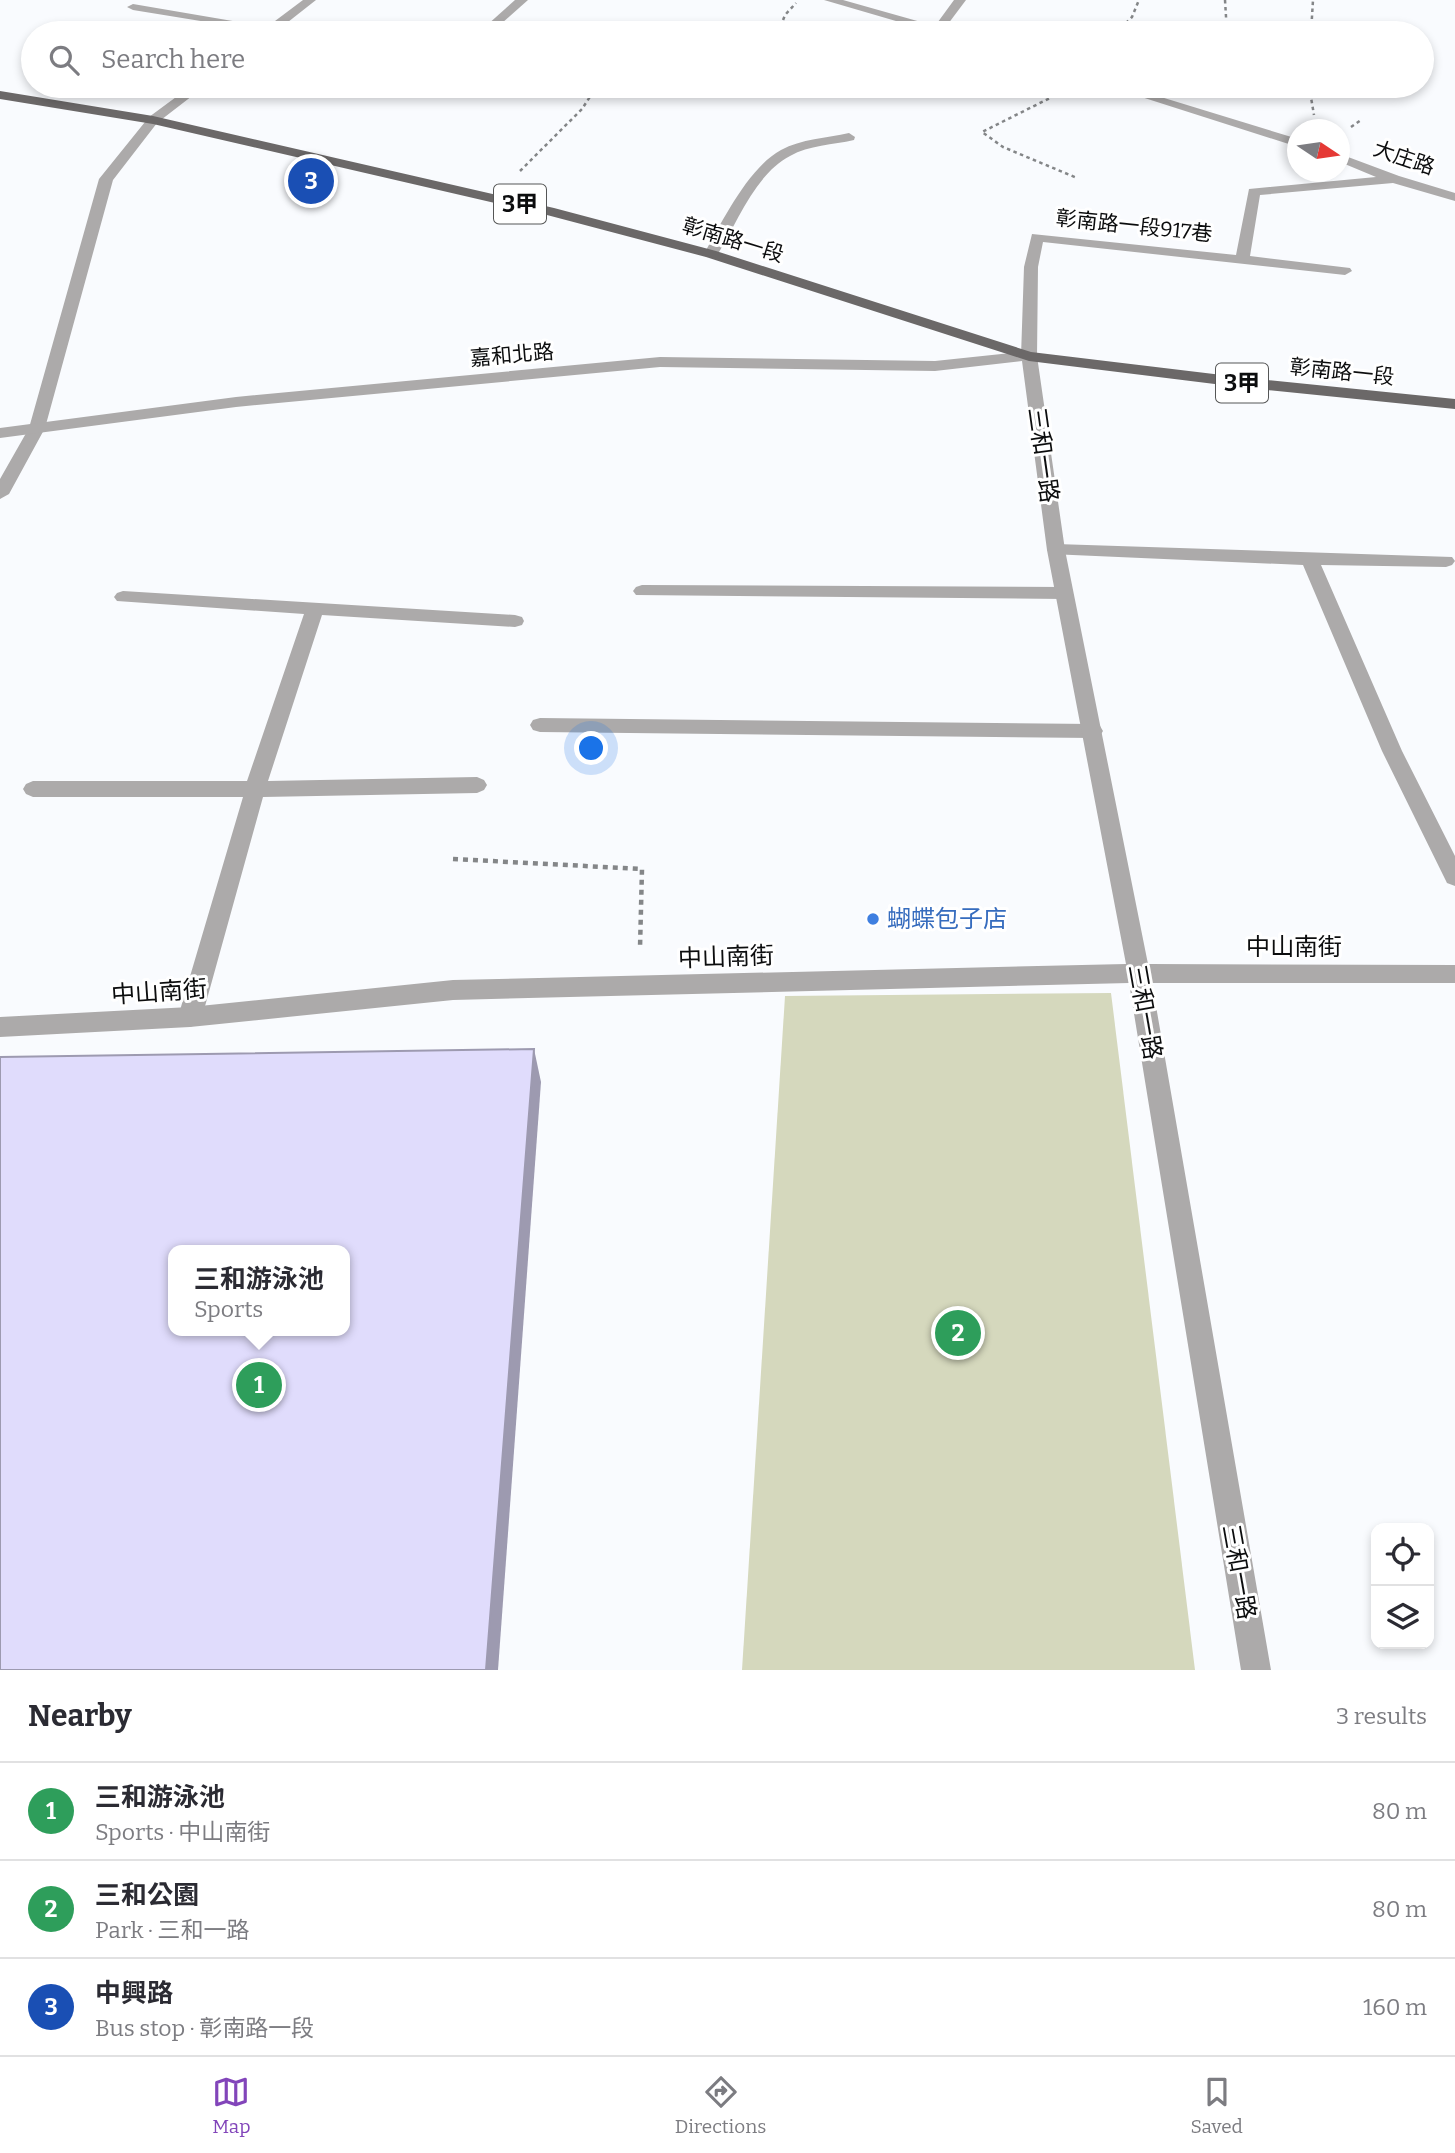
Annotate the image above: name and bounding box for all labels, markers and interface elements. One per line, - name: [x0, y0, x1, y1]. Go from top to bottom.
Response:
- search box: [21, 21, 1434, 98]
- icon: search: [45, 41, 83, 79]
- text: Search here: [101, 44, 245, 75]
- north arrow: [1287, 119, 1350, 182]
- street label: 大庄路: [1370, 135, 1438, 181]
- pin: 3: [288, 155, 334, 207]
- road number: 3甲: [494, 184, 546, 224]
- street label: 彰南路一段917巷: [1054, 205, 1214, 247]
- street label: 彰南路一段: [679, 212, 787, 268]
- street label: 嘉和北路: [469, 338, 555, 372]
- street label: 彰南路一段: [1288, 354, 1396, 390]
- road number: 3甲: [1216, 364, 1268, 402]
- street label: 三和一路: [1022, 406, 1064, 504]
- your location: [574, 731, 608, 765]
- place label: 蝴蝶包子店: [887, 905, 1007, 933]
- marker: 蝴蝶包子店: [865, 911, 881, 927]
- street label: 中山南街: [1246, 933, 1342, 961]
- street label: 中山南街: [678, 941, 774, 973]
- street label: 三和一路: [1123, 962, 1167, 1062]
- street label: 中山南街: [110, 975, 208, 1009]
- popup: [168, 1245, 350, 1336]
- text: 三和游泳池: [194, 1264, 324, 1295]
- text: Sports: [194, 1295, 263, 1323]
- pin: 2: [935, 1307, 981, 1359]
- pin: 1: [236, 1359, 282, 1411]
- street label: 三和一路: [1217, 1522, 1261, 1622]
- map controls: [1371, 1523, 1434, 1649]
- button: locate: [1371, 1523, 1434, 1586]
- button: layers: [1371, 1586, 1434, 1649]
- text: Nearby: [28, 1698, 132, 1734]
- text: 3 results: [1336, 1702, 1427, 1730]
- text: 三和游泳池: [95, 1782, 225, 1813]
- text: 1: [46, 1797, 56, 1825]
- text: 80 m: [1372, 1797, 1427, 1825]
- text: Sports · 中山南街: [95, 1818, 270, 1846]
- text: 三和公園: [95, 1880, 199, 1911]
- text: 2: [45, 1895, 57, 1923]
- text: 80 m: [1372, 1895, 1427, 1923]
- text: Park · 三和一路: [95, 1916, 250, 1944]
- text: 中興路: [95, 1978, 173, 2009]
- text: 3: [44, 1993, 58, 2021]
- text: 160 m: [1363, 1993, 1427, 2021]
- text: Bus stop · 彰南路一段: [95, 2014, 314, 2042]
- tab: Map: [212, 2073, 251, 2138]
- tab: Directions: [675, 2073, 766, 2138]
- tab: Saved: [1191, 2073, 1243, 2138]

